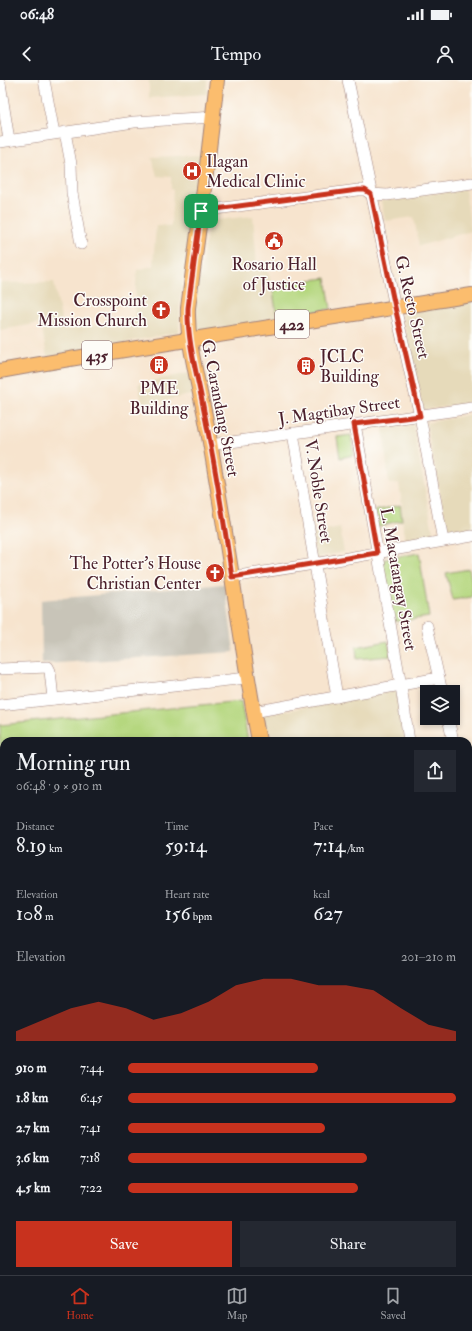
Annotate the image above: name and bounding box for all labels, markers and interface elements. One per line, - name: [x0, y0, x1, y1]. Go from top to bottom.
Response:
- text: 06:48: [20, 5, 54, 24]
- icon: back: [16, 43, 38, 65]
- text: Tempo: [211, 43, 261, 66]
- icon: person: [434, 43, 456, 65]
- place label: Ilagan Medical Clinic: [206, 151, 305, 192]
- hospital icon: Ilagan Medical Clinic: [181, 160, 203, 182]
- pin: [184, 194, 218, 228]
- icon: arrive: [190, 200, 212, 222]
- public building icon: Rosario Hall of Justice: [263, 230, 285, 252]
- street label: G. Recto Street: [390, 253, 435, 361]
- place label: Rosario Hall of Justice: [231, 254, 317, 296]
- place label: Crosspoint Mission Church: [37, 290, 147, 331]
- church icon: Crosspoint Mission Church: [150, 299, 172, 321]
- road number: 422: [275, 310, 309, 338]
- street label: G. Carandang Street: [197, 338, 244, 479]
- road number: 435: [82, 341, 112, 369]
- place label: JCLC Building: [319, 346, 379, 387]
- building icon: PME Building: [148, 354, 170, 376]
- building icon: JCLC Building: [295, 355, 317, 377]
- place label: PME Building: [130, 378, 189, 419]
- street label: J. Magtibay Street: [276, 392, 402, 431]
- street label: V. Noble Street: [300, 438, 337, 545]
- street label: L. Macatangay Street: [375, 506, 422, 653]
- place label: The Potter's House Christian Center: [69, 553, 202, 594]
- church icon: The Potter's House Christian Center: [204, 562, 226, 584]
- map controls: [420, 685, 460, 725]
- button: layers: [420, 685, 460, 725]
- text: Morning run: [16, 749, 131, 777]
- button: share: [414, 750, 456, 792]
- text: 06:48 · 9 × 910 m: [16, 778, 102, 794]
- text: Distance: [16, 820, 54, 833]
- text: Time: [165, 820, 189, 833]
- text: Pace: [313, 820, 333, 833]
- text: 8.19: [16, 833, 47, 858]
- text: 59:14: [165, 833, 207, 858]
- text: 7:14: [313, 833, 345, 858]
- text: km: [47, 842, 63, 855]
- text: /km: [345, 842, 364, 855]
- text: Elevation: [16, 888, 58, 901]
- text: Heart rate: [165, 888, 209, 901]
- text: kcal: [313, 888, 330, 901]
- text: 108: [16, 901, 43, 926]
- text: 156: [165, 901, 191, 926]
- text: 627: [313, 901, 343, 926]
- text: m: [43, 910, 54, 923]
- text: bpm: [191, 910, 212, 923]
- text: Elevation: [16, 949, 66, 965]
- text: 201–210 m: [401, 949, 456, 965]
- text: 910 m: [16, 1060, 47, 1076]
- text: 7:44: [80, 1060, 103, 1076]
- text: 1.8 km: [16, 1090, 48, 1106]
- text: 6:45: [80, 1090, 103, 1106]
- text: 2.7 km: [16, 1120, 50, 1136]
- text: 7:41: [80, 1120, 101, 1136]
- text: 3.6 km: [16, 1150, 49, 1166]
- text: 7:18: [80, 1150, 100, 1166]
- text: 4.5 km: [16, 1180, 50, 1196]
- text: 7:22: [80, 1180, 102, 1196]
- button: Save: [16, 1221, 232, 1267]
- button: Share: [240, 1221, 456, 1267]
- tab: Home: [66, 1285, 94, 1322]
- tab: Map: [226, 1285, 248, 1322]
- tab: Saved: [381, 1285, 406, 1322]

